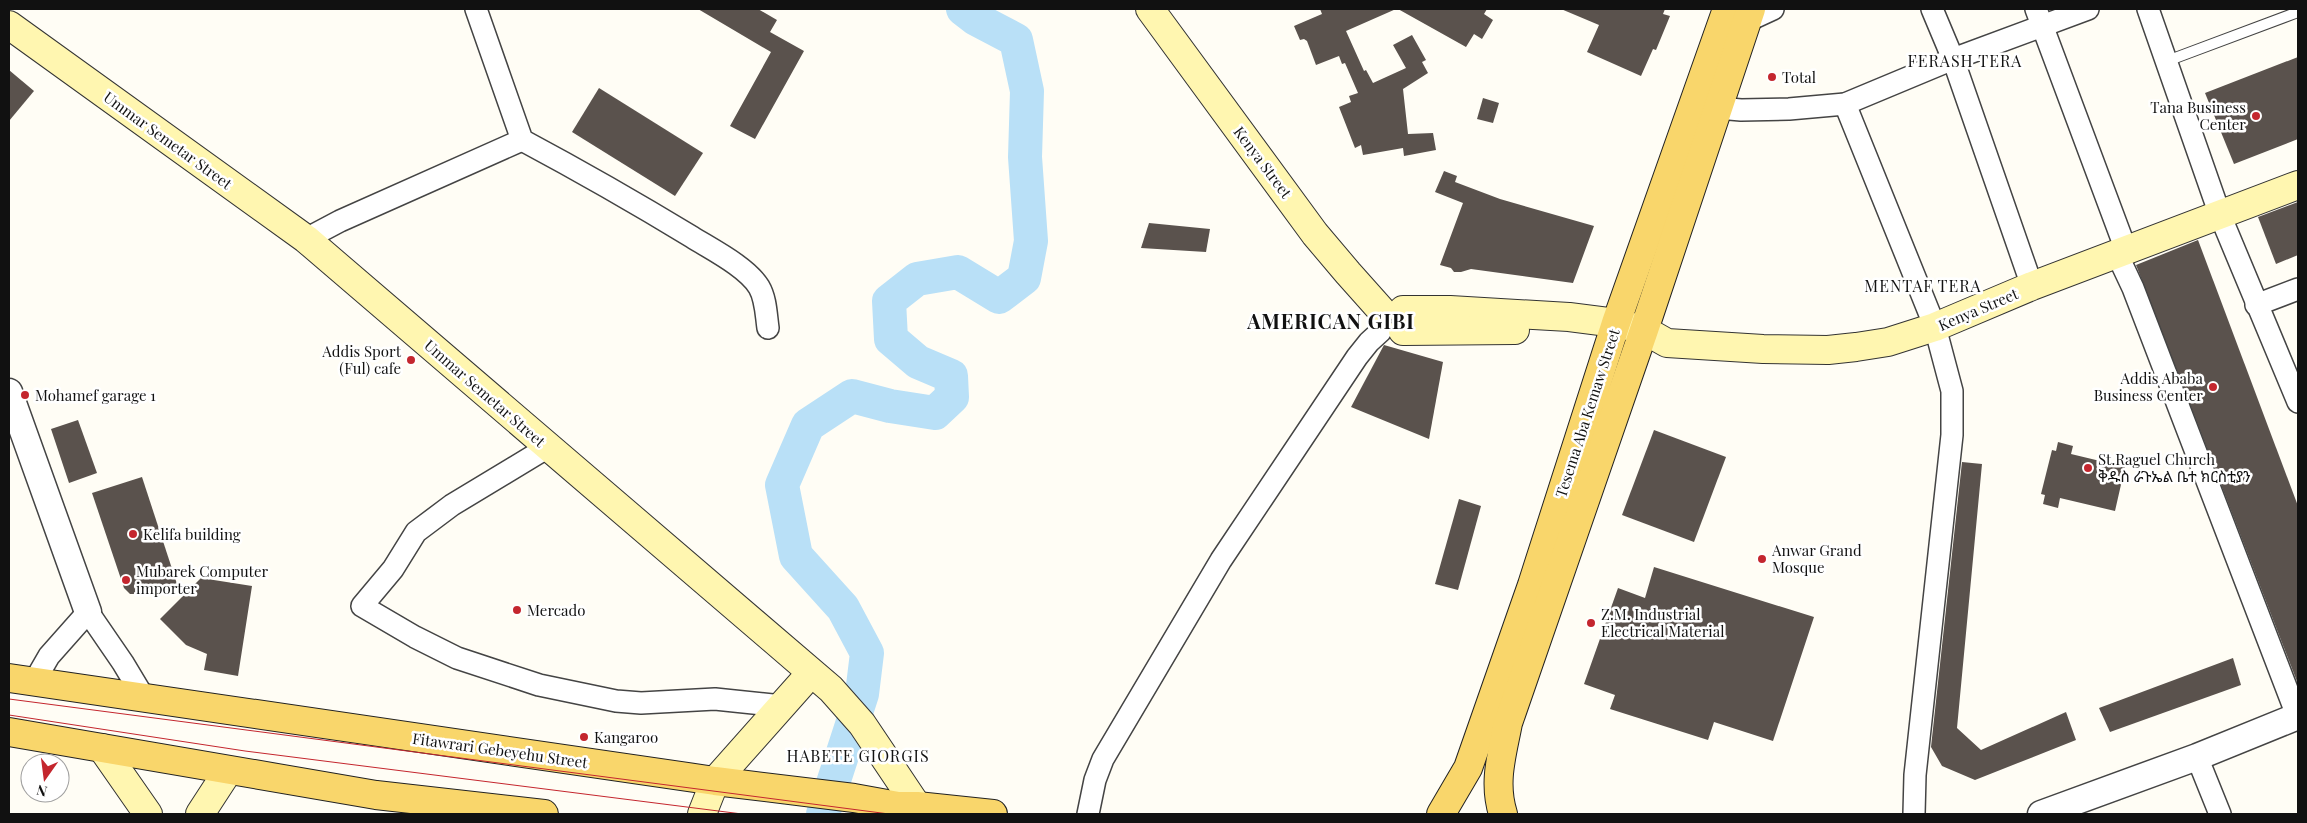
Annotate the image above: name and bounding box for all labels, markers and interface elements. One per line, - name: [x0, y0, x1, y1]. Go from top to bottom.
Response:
- district label: FERASH TERA: [1908, 50, 2022, 71]
- place label: Total: [1782, 67, 1816, 87]
- marker: Total: [1766, 71, 1778, 83]
- street label: Ummar Semetar Street: [100, 87, 237, 194]
- place label: Tana Business Center: [2150, 97, 2246, 134]
- marker: Tana Business Center: [2250, 110, 2262, 122]
- street label: Kenya Street: [1229, 122, 1297, 203]
- district label: MENTAF TERA: [1864, 275, 1982, 296]
- street label: Kenya Street: [1935, 283, 2022, 335]
- district label: AMERICAN GIBI: [1246, 307, 1415, 334]
- street label: Tesema Aba Kemaw Street: [1550, 325, 1624, 500]
- street label: Ummar Semetar Street: [420, 335, 550, 452]
- place label: Addis Sport (Ful) cafe: [321, 341, 402, 378]
- marker: Addis Sport (Ful) cafe: [405, 354, 417, 366]
- place label: Addis Ababa Business Center: [2094, 368, 2204, 405]
- marker: Addis Ababa Business Center: [2207, 381, 2219, 393]
- place label: Mohamef garage 1: [35, 385, 156, 405]
- marker: Mohamef garage 1: [19, 389, 31, 401]
- place label: St.Raguel Church ቅዱስ ራጉኤል ቤተ ክርስቲያን: [2098, 449, 2251, 486]
- marker: St.Raguel Church ቅዱስ ራጉኤል ቤተ ክርስቲያን: [2082, 462, 2094, 474]
- place label: Kelifa building: [143, 524, 241, 544]
- marker: Kelifa building: [127, 528, 139, 540]
- place label: Anwar Grand Mosque: [1771, 540, 1862, 577]
- marker: Anwar Grand Mosque: [1756, 553, 1768, 565]
- place label: Mubarek Computer importer: [136, 561, 268, 598]
- marker: Mubarek Computer importer: [120, 574, 132, 586]
- place label: Mercado: [527, 600, 585, 620]
- marker: Mercado: [511, 604, 523, 616]
- place label: Z.M. Industrial Electrical Material: [1601, 604, 1725, 641]
- marker: Z.M. Industrial Electrical Material: [1585, 617, 1597, 629]
- place label: Kangaroo: [594, 727, 658, 747]
- street label: Fitawrari Gebeyehu Street: [411, 728, 590, 772]
- marker: Kangaroo: [578, 731, 590, 743]
- district label: HABETE GIORGIS: [786, 745, 930, 766]
- north arrow: [20, 753, 70, 803]
- text: N: [35, 781, 49, 802]

